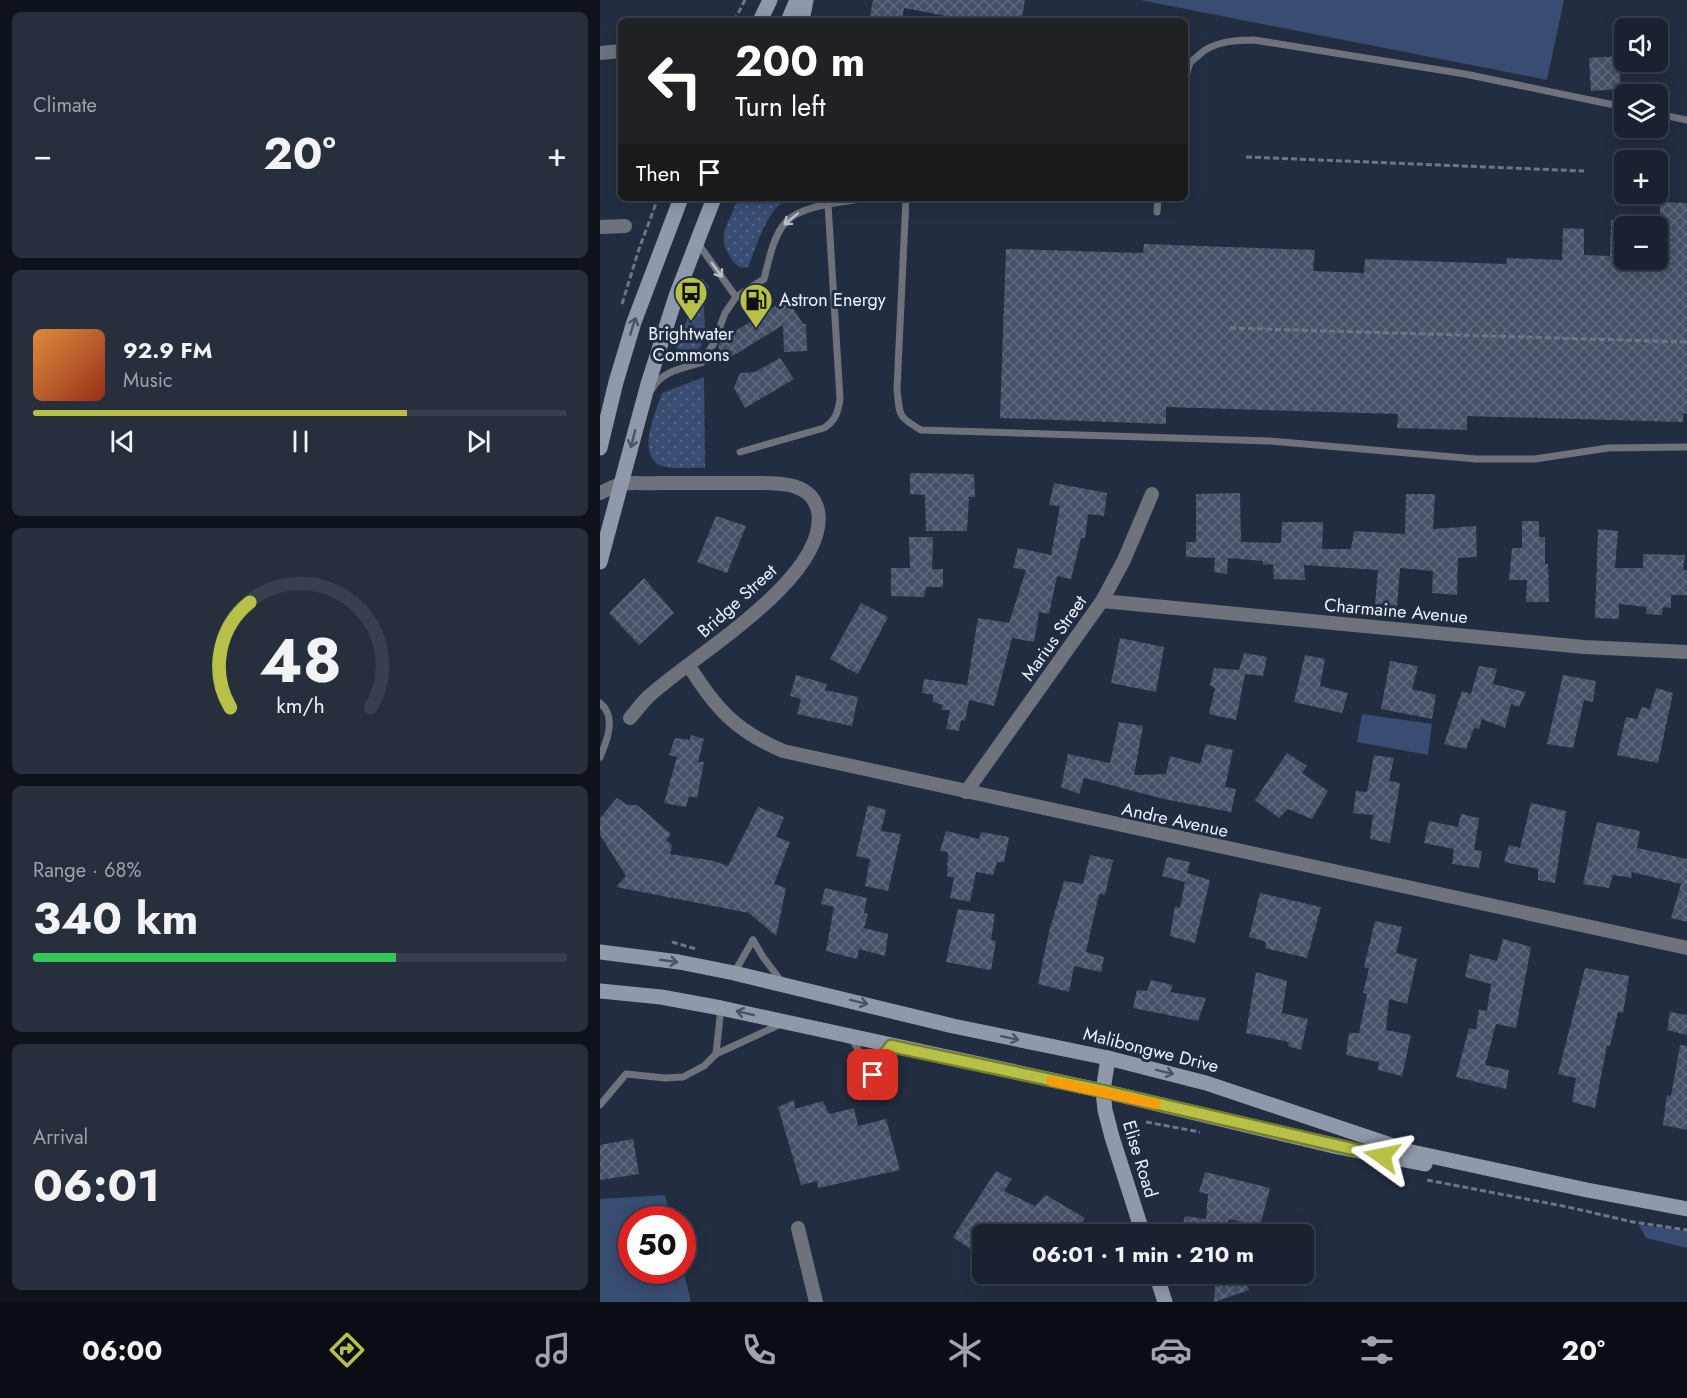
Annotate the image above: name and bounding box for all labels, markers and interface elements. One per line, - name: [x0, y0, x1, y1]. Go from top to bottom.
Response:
- map controls: [1614, 18, 1668, 270]
- button: sound: [1614, 18, 1668, 72]
- text: 200 m: [735, 31, 865, 92]
- icon: left: [636, 42, 714, 120]
- button: layers: [1614, 84, 1668, 138]
- text: Turn left: [735, 87, 825, 126]
- text: Climate: [33, 91, 97, 120]
- text: 20°: [263, 121, 336, 186]
- text: −: [33, 131, 52, 178]
- text: +: [547, 131, 567, 178]
- button: +: [1614, 150, 1668, 204]
- icon: arrive: [693, 156, 726, 189]
- text: Then: [636, 157, 681, 189]
- one-way arrow: [783, 213, 799, 226]
- button: −: [1614, 216, 1668, 270]
- one-way arrow: [711, 261, 723, 277]
- bus stop icon: Brightwater Commons: [673, 275, 709, 322]
- fuel station icon: Astron Energy: [738, 282, 774, 329]
- place label: Astron Energy: [779, 287, 886, 313]
- one-way arrow: [628, 317, 639, 336]
- place label: Brightwater Commons: [648, 321, 735, 368]
- text: 92.9 FM: [123, 334, 212, 366]
- text: Music: [123, 366, 173, 395]
- icon: previous: [106, 425, 139, 458]
- icon: pause: [284, 425, 317, 458]
- icon: next: [462, 425, 495, 458]
- one-way arrow: [626, 429, 638, 448]
- street label: Bridge Street: [691, 558, 783, 644]
- street label: Marius Street: [1015, 589, 1093, 686]
- street label: Charmaine Avenue: [1323, 592, 1469, 630]
- text: 48: [259, 615, 341, 705]
- text: km/h: [276, 690, 324, 721]
- street label: Andre Avenue: [1119, 796, 1231, 844]
- text: Range · 68%: [33, 856, 141, 885]
- text: 340 km: [33, 886, 199, 951]
- one-way arrow: [658, 955, 678, 966]
- one-way arrow: [849, 997, 868, 1009]
- one-way arrow: [736, 1007, 756, 1018]
- street label: Malibongwe Drive: [1081, 1021, 1221, 1079]
- one-way arrow: [1000, 1032, 1019, 1044]
- pin: [847, 1049, 898, 1100]
- icon: arrive: [856, 1058, 889, 1091]
- one-way arrow: [1155, 1067, 1174, 1079]
- street label: Elise Road: [1116, 1117, 1164, 1201]
- text: Arrival: [33, 1123, 88, 1152]
- position arrow: [1350, 1124, 1414, 1188]
- text: 06:01: [33, 1153, 160, 1218]
- speed limit sign: 50: [618, 1206, 696, 1284]
- text: 06:01 · 1 min · 210 m: [1032, 1238, 1254, 1270]
- icon: directions: [326, 1329, 368, 1371]
- icon: music: [532, 1329, 574, 1371]
- icon: phone: [738, 1329, 780, 1371]
- icon: climate: [944, 1329, 986, 1371]
- icon: car: [1150, 1329, 1192, 1371]
- icon: filters: [1356, 1329, 1398, 1371]
- text: 06:00: [82, 1331, 162, 1370]
- text: 20°: [1561, 1331, 1605, 1370]

